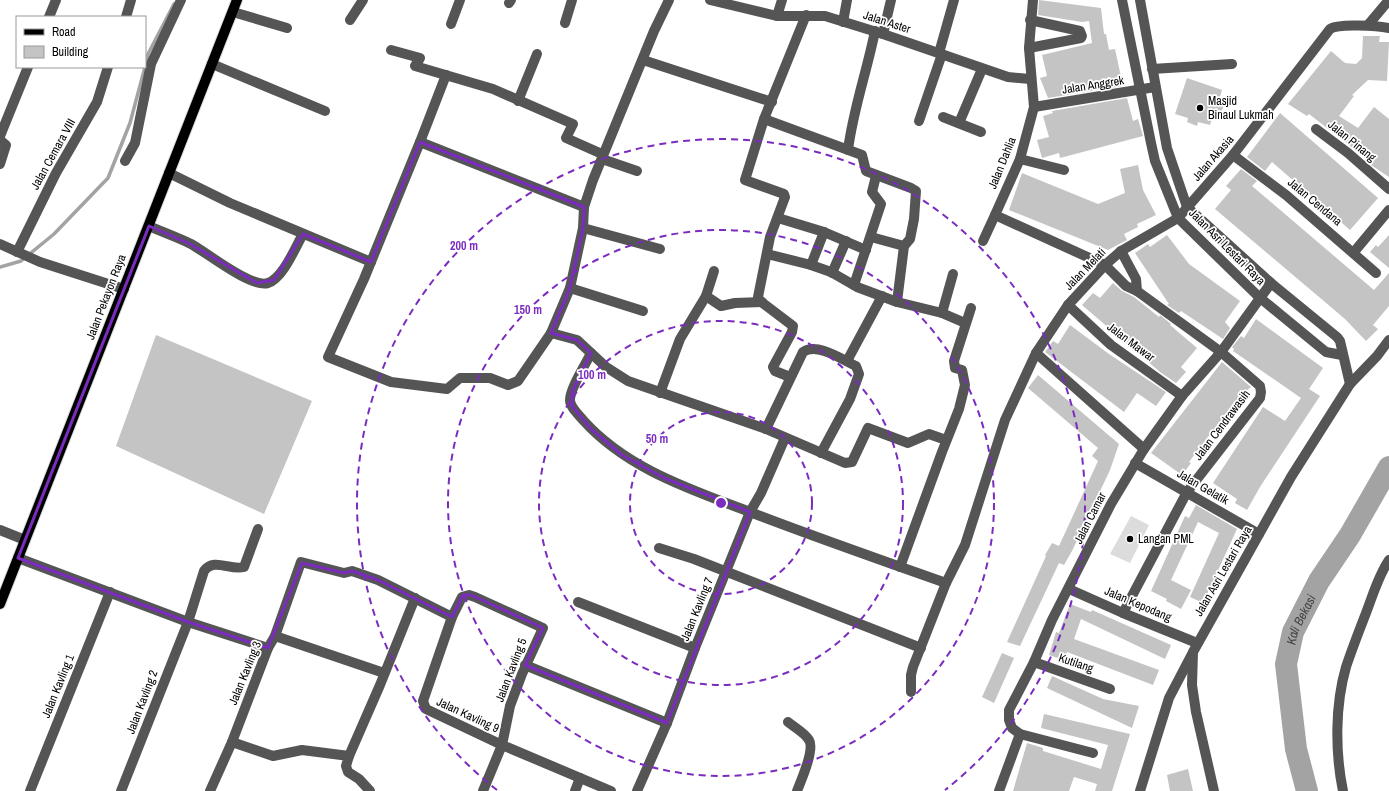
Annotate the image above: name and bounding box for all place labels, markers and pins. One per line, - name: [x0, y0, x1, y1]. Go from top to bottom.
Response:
- place label: Masjid Binaul Lukmah: [1208, 93, 1274, 123]
- marker: Masjid Binaul Lukmah: [1195, 103, 1205, 113]
- centre of rings: [714, 496, 728, 510]
- place label: Langan PML: [1138, 531, 1194, 547]
- marker: Langan PML: [1125, 534, 1135, 544]

